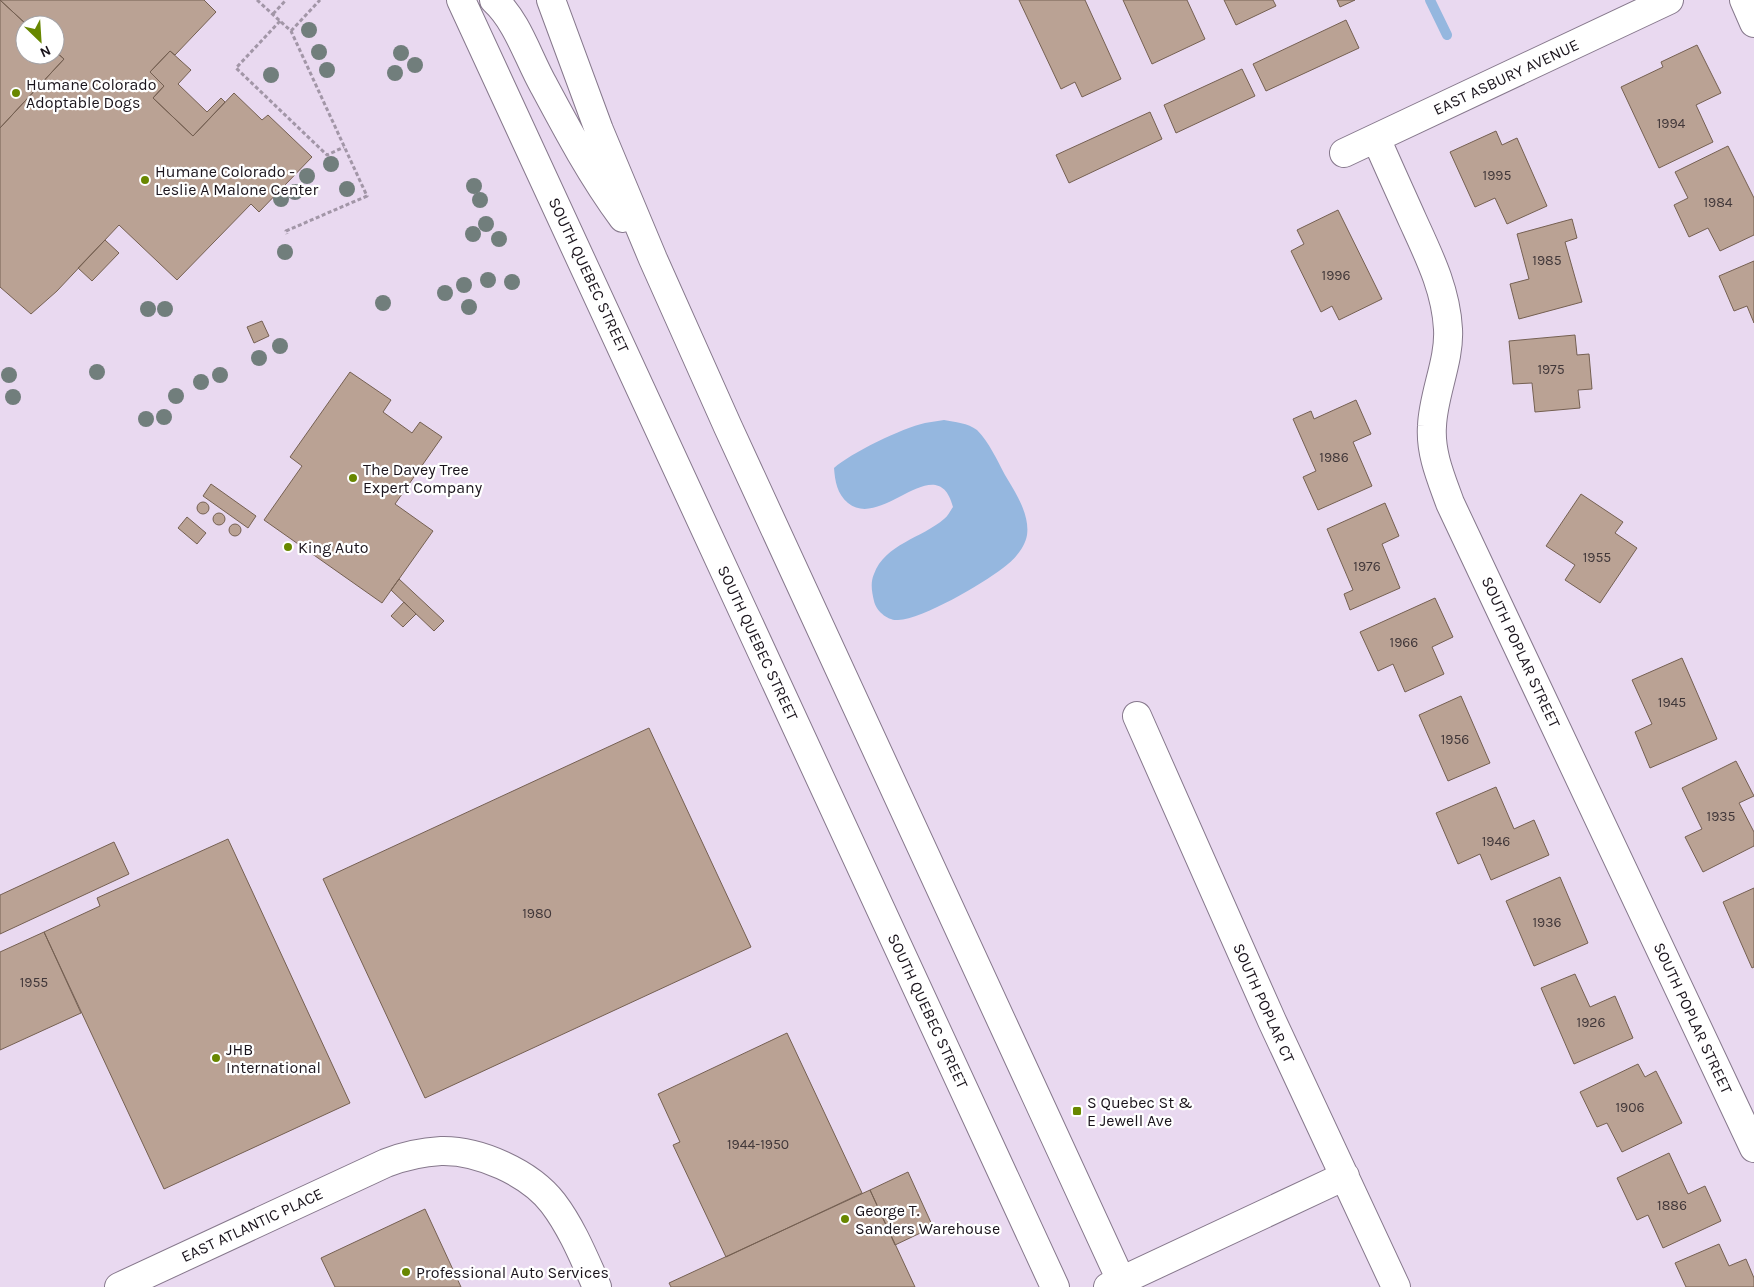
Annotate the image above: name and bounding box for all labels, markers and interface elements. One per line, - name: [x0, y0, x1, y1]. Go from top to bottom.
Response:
- north arrow: [15, 15, 65, 65]
- street label: EAST ASBURY AVENUE: [1430, 35, 1582, 119]
- text: N: [37, 42, 53, 61]
- place label: Humane Colorado Adoptable Dogs: [26, 75, 156, 112]
- marker: Humane Colorado Adoptable Dogs: [10, 87, 22, 99]
- house number: 1994: [1657, 115, 1686, 132]
- place label: Humane Colorado - Leslie A Malone Center: [155, 162, 319, 199]
- house number: 1995: [1483, 167, 1511, 184]
- marker: Humane Colorado - Leslie A Malone Center: [139, 174, 151, 186]
- street label: SOUTH QUEBEC STREET: [545, 194, 633, 356]
- house number: 1984: [1703, 194, 1733, 211]
- house number: 1985: [1532, 252, 1562, 269]
- house number: 1996: [1322, 267, 1350, 284]
- house number: 1975: [1537, 361, 1565, 378]
- house number: 1986: [1319, 449, 1349, 466]
- place label: The Davey Tree Expert Company: [363, 460, 483, 497]
- marker: The Davey Tree Expert Company: [347, 472, 359, 484]
- place label: King Auto: [298, 538, 369, 557]
- marker: King Auto: [282, 541, 294, 553]
- house number: 1955: [1583, 549, 1611, 566]
- house number: 1976: [1353, 558, 1381, 575]
- street label: SOUTH QUEBEC STREET: [714, 562, 802, 724]
- street label: SOUTH POPLAR STREET: [1478, 573, 1564, 731]
- house number: 1966: [1390, 634, 1418, 651]
- house number: 1945: [1658, 694, 1686, 711]
- house number: 1956: [1441, 731, 1469, 748]
- house number: 1935: [1707, 808, 1736, 825]
- house number: 1946: [1482, 833, 1510, 850]
- house number: 1980: [522, 905, 552, 922]
- house number: 1936: [1532, 914, 1562, 931]
- street label: SOUTH QUEBEC STREET: [884, 930, 972, 1092]
- street label: SOUTH POPLAR STREET: [1650, 939, 1736, 1097]
- street label: SOUTH POPLAR CT: [1229, 940, 1299, 1066]
- house number: 1955: [20, 974, 48, 991]
- house number: 1926: [1577, 1014, 1605, 1031]
- place label: JHB International: [226, 1040, 321, 1077]
- marker: JHB International: [210, 1052, 222, 1064]
- place label: S Quebec St & E Jewell Ave: [1087, 1093, 1193, 1130]
- house number: 1906: [1615, 1099, 1645, 1116]
- marker: S Quebec St & E Jewell Ave: [1071, 1105, 1083, 1117]
- house number: 1944-1950: [727, 1136, 789, 1153]
- street label: EAST ATLANTIC PLACE: [178, 1184, 326, 1266]
- house number: 1886: [1657, 1197, 1687, 1214]
- place label: George T. Sanders Warehouse: [855, 1201, 1000, 1238]
- marker: George T. Sanders Warehouse: [839, 1213, 851, 1225]
- place label: Professional Auto Services: [416, 1263, 609, 1282]
- marker: Professional Auto Services: [400, 1266, 412, 1278]

